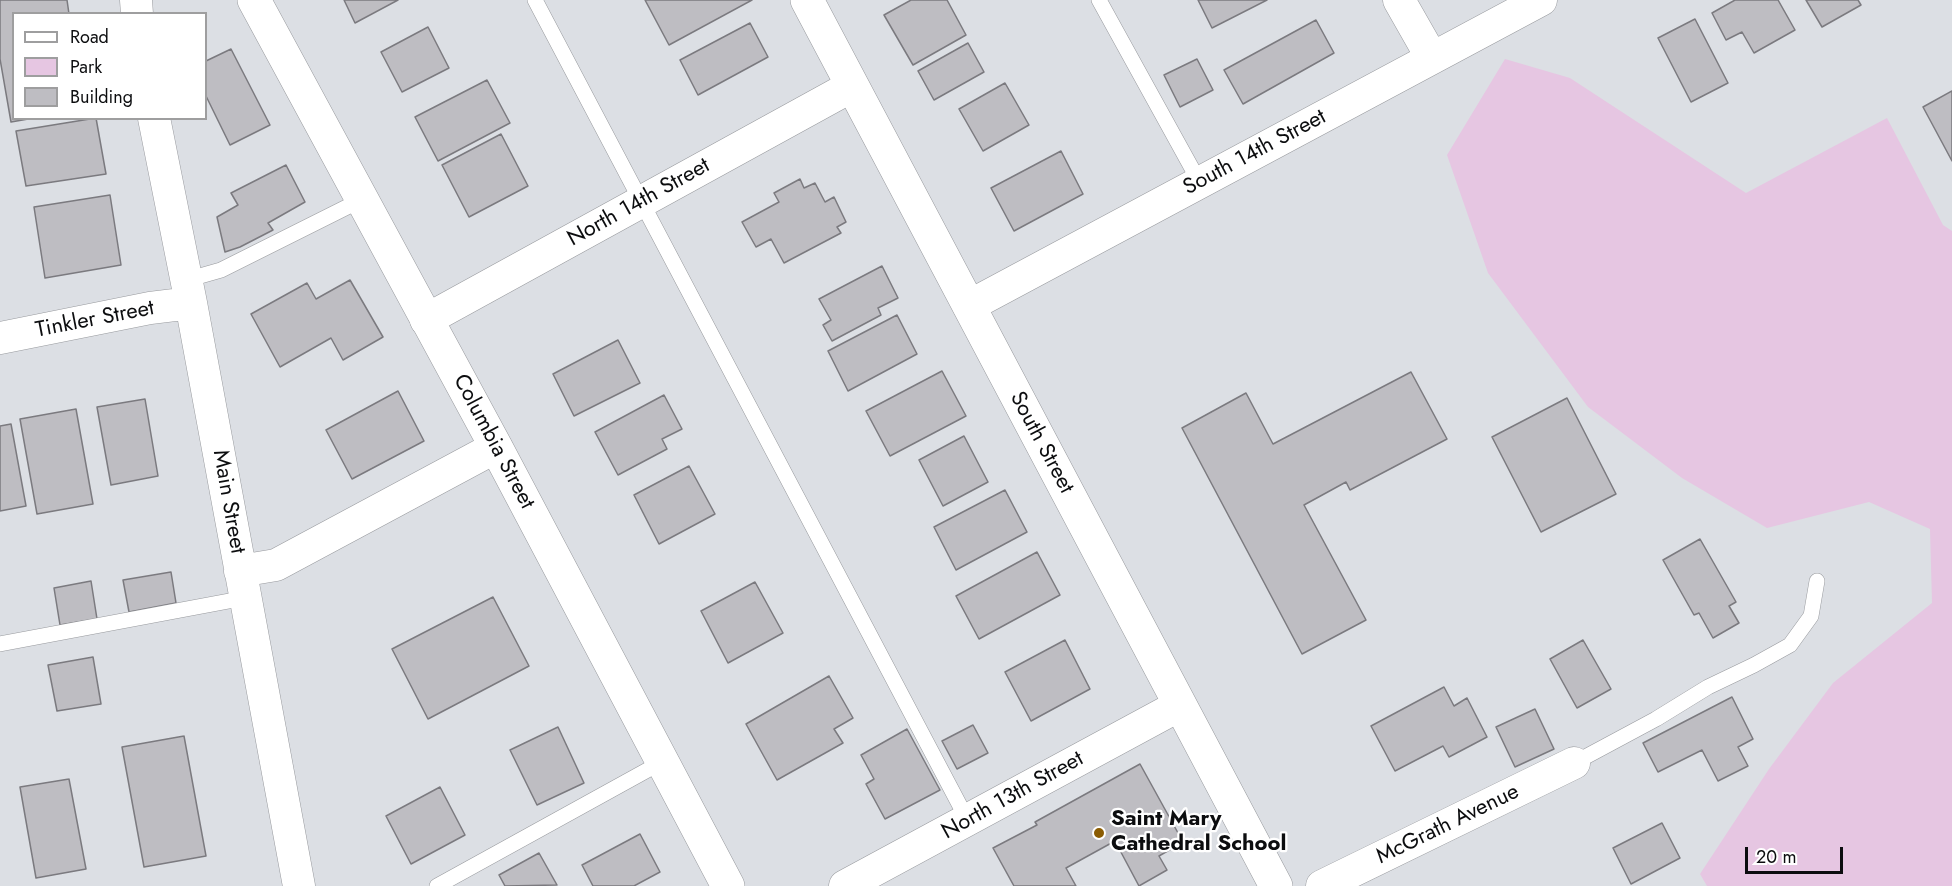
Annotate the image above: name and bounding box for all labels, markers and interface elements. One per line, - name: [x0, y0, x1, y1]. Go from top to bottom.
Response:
- legend: [12, 12, 207, 120]
- text: Road: [70, 24, 109, 50]
- text: Park: [70, 54, 102, 80]
- text: Building: [70, 84, 133, 110]
- street label: South 14th Street: [1179, 104, 1331, 202]
- street label: North 14th Street: [563, 153, 715, 253]
- street label: Tinkler Street: [33, 296, 157, 344]
- street label: Columbia Street: [446, 370, 540, 514]
- street label: South Street: [1003, 388, 1079, 498]
- street label: Main Street: [206, 448, 250, 556]
- street label: North 13th Street: [938, 746, 1088, 846]
- street label: McGrath Avenue: [1372, 779, 1524, 871]
- place label: Saint Mary Cathedral School: [1111, 807, 1286, 858]
- marker: Saint Mary Cathedral School: [1092, 826, 1106, 840]
- scale bar: [1748, 835, 1846, 873]
- text: 20 m: [1756, 844, 1796, 870]

